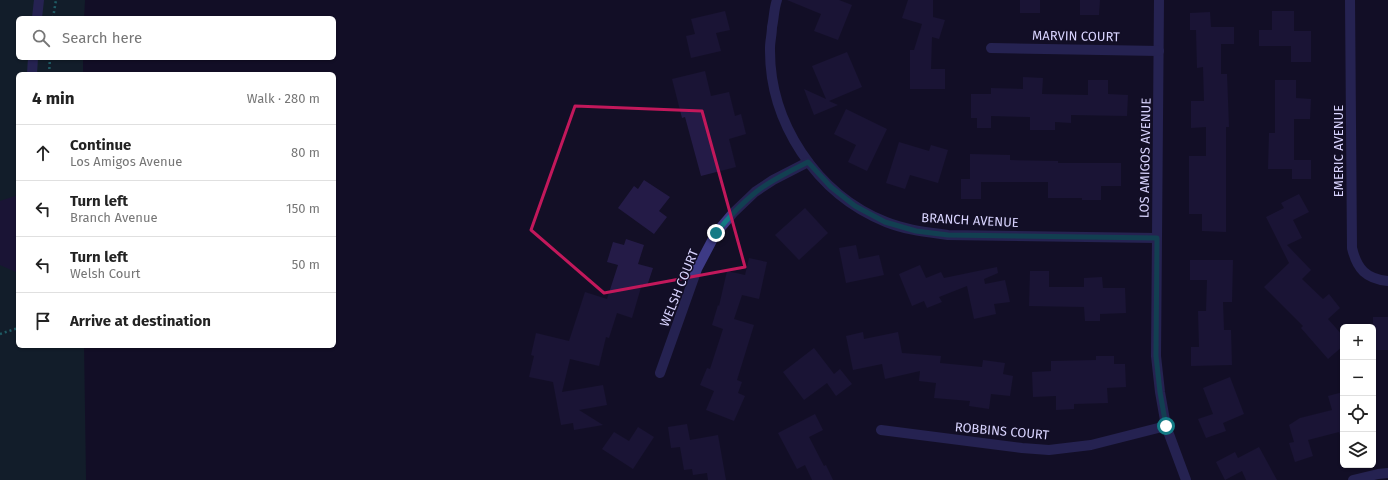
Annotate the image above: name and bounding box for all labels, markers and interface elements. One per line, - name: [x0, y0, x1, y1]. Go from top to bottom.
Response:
- search box: [16, 16, 336, 60]
- icon: search: [30, 27, 52, 49]
- street label: MARVIN COURT: [1032, 28, 1120, 44]
- text: Search here: [62, 29, 142, 47]
- text: 4 min: [32, 88, 75, 109]
- text: Walk · 280 m: [247, 91, 320, 106]
- street label: LOS AMIGOS AVENUE: [1136, 98, 1154, 218]
- street label: EMERIC AVENUE: [1331, 105, 1346, 197]
- text: Continue: [70, 136, 131, 154]
- icon: ahead: [32, 142, 54, 164]
- text: 80 m: [291, 145, 320, 160]
- text: Los Amigos Avenue: [70, 154, 182, 169]
- text: Turn left: [70, 192, 128, 210]
- icon: left: [32, 198, 54, 220]
- text: 150 m: [286, 201, 320, 216]
- text: Branch Avenue: [70, 210, 158, 225]
- street label: BRANCH AVENUE: [921, 210, 1019, 230]
- route end: [707, 224, 725, 242]
- street label: WELSH COURT: [657, 247, 701, 329]
- text: Turn left: [70, 248, 128, 266]
- icon: left: [32, 254, 54, 276]
- text: 50 m: [292, 257, 320, 272]
- text: Welsh Court: [70, 266, 141, 281]
- icon: arrive: [32, 310, 54, 332]
- text: Arrive at destination: [70, 312, 211, 330]
- map controls: [1340, 324, 1376, 468]
- button: +: [1340, 324, 1376, 360]
- button: −: [1340, 360, 1376, 396]
- button: locate: [1340, 396, 1376, 432]
- route start: [1157, 417, 1175, 435]
- street label: ROBBINS COURT: [954, 419, 1050, 443]
- button: layers: [1340, 432, 1376, 468]

